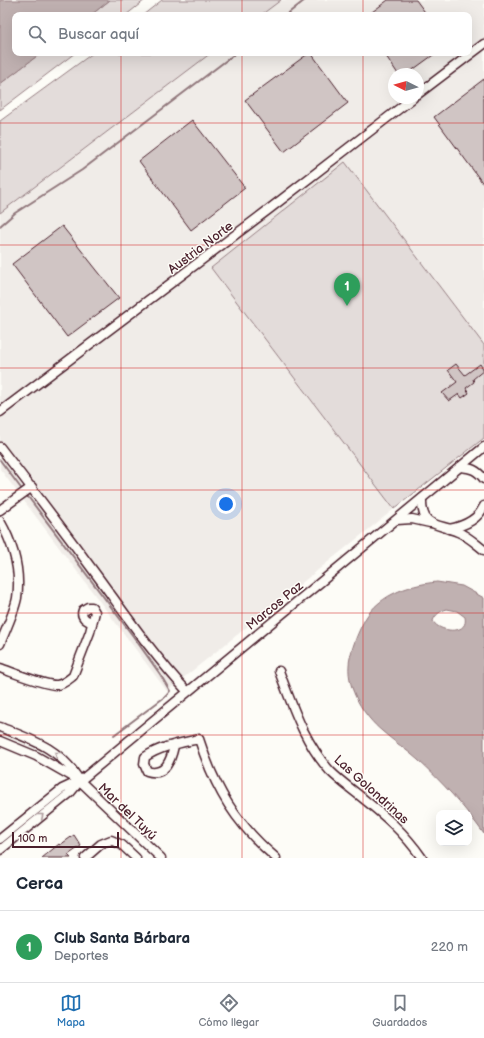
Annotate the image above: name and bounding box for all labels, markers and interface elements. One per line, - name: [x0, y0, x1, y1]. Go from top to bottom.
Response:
- search box: [12, 12, 472, 56]
- icon: search: [26, 23, 48, 45]
- text: Buscar aquí: [58, 25, 139, 44]
- north arrow: [388, 68, 424, 104]
- street label: Austria Norte: [165, 218, 237, 277]
- pin: 1: [334, 273, 360, 306]
- your location: [216, 494, 236, 514]
- street label: Marcos Paz: [243, 578, 307, 634]
- one-way arrow: [54, 752, 61, 759]
- street label: Las Golondrinas: [331, 752, 413, 828]
- street label: Mar del Tuyú: [95, 780, 160, 844]
- map controls: [436, 810, 472, 846]
- button: layers: [436, 810, 472, 846]
- one-way arrow: [37, 814, 44, 821]
- scale bar: [12, 830, 119, 849]
- text: 100 m: [18, 832, 47, 845]
- text: Cerca: [16, 874, 63, 894]
- text: Club Santa Bárbara: [54, 929, 190, 948]
- text: 1: [26, 939, 32, 955]
- text: 220 m: [431, 939, 468, 955]
- text: Deportes: [54, 948, 109, 964]
- tab: Mapa: [57, 992, 85, 1029]
- tab: Cómo llegar: [199, 992, 259, 1029]
- tab: Guardados: [372, 992, 427, 1029]

